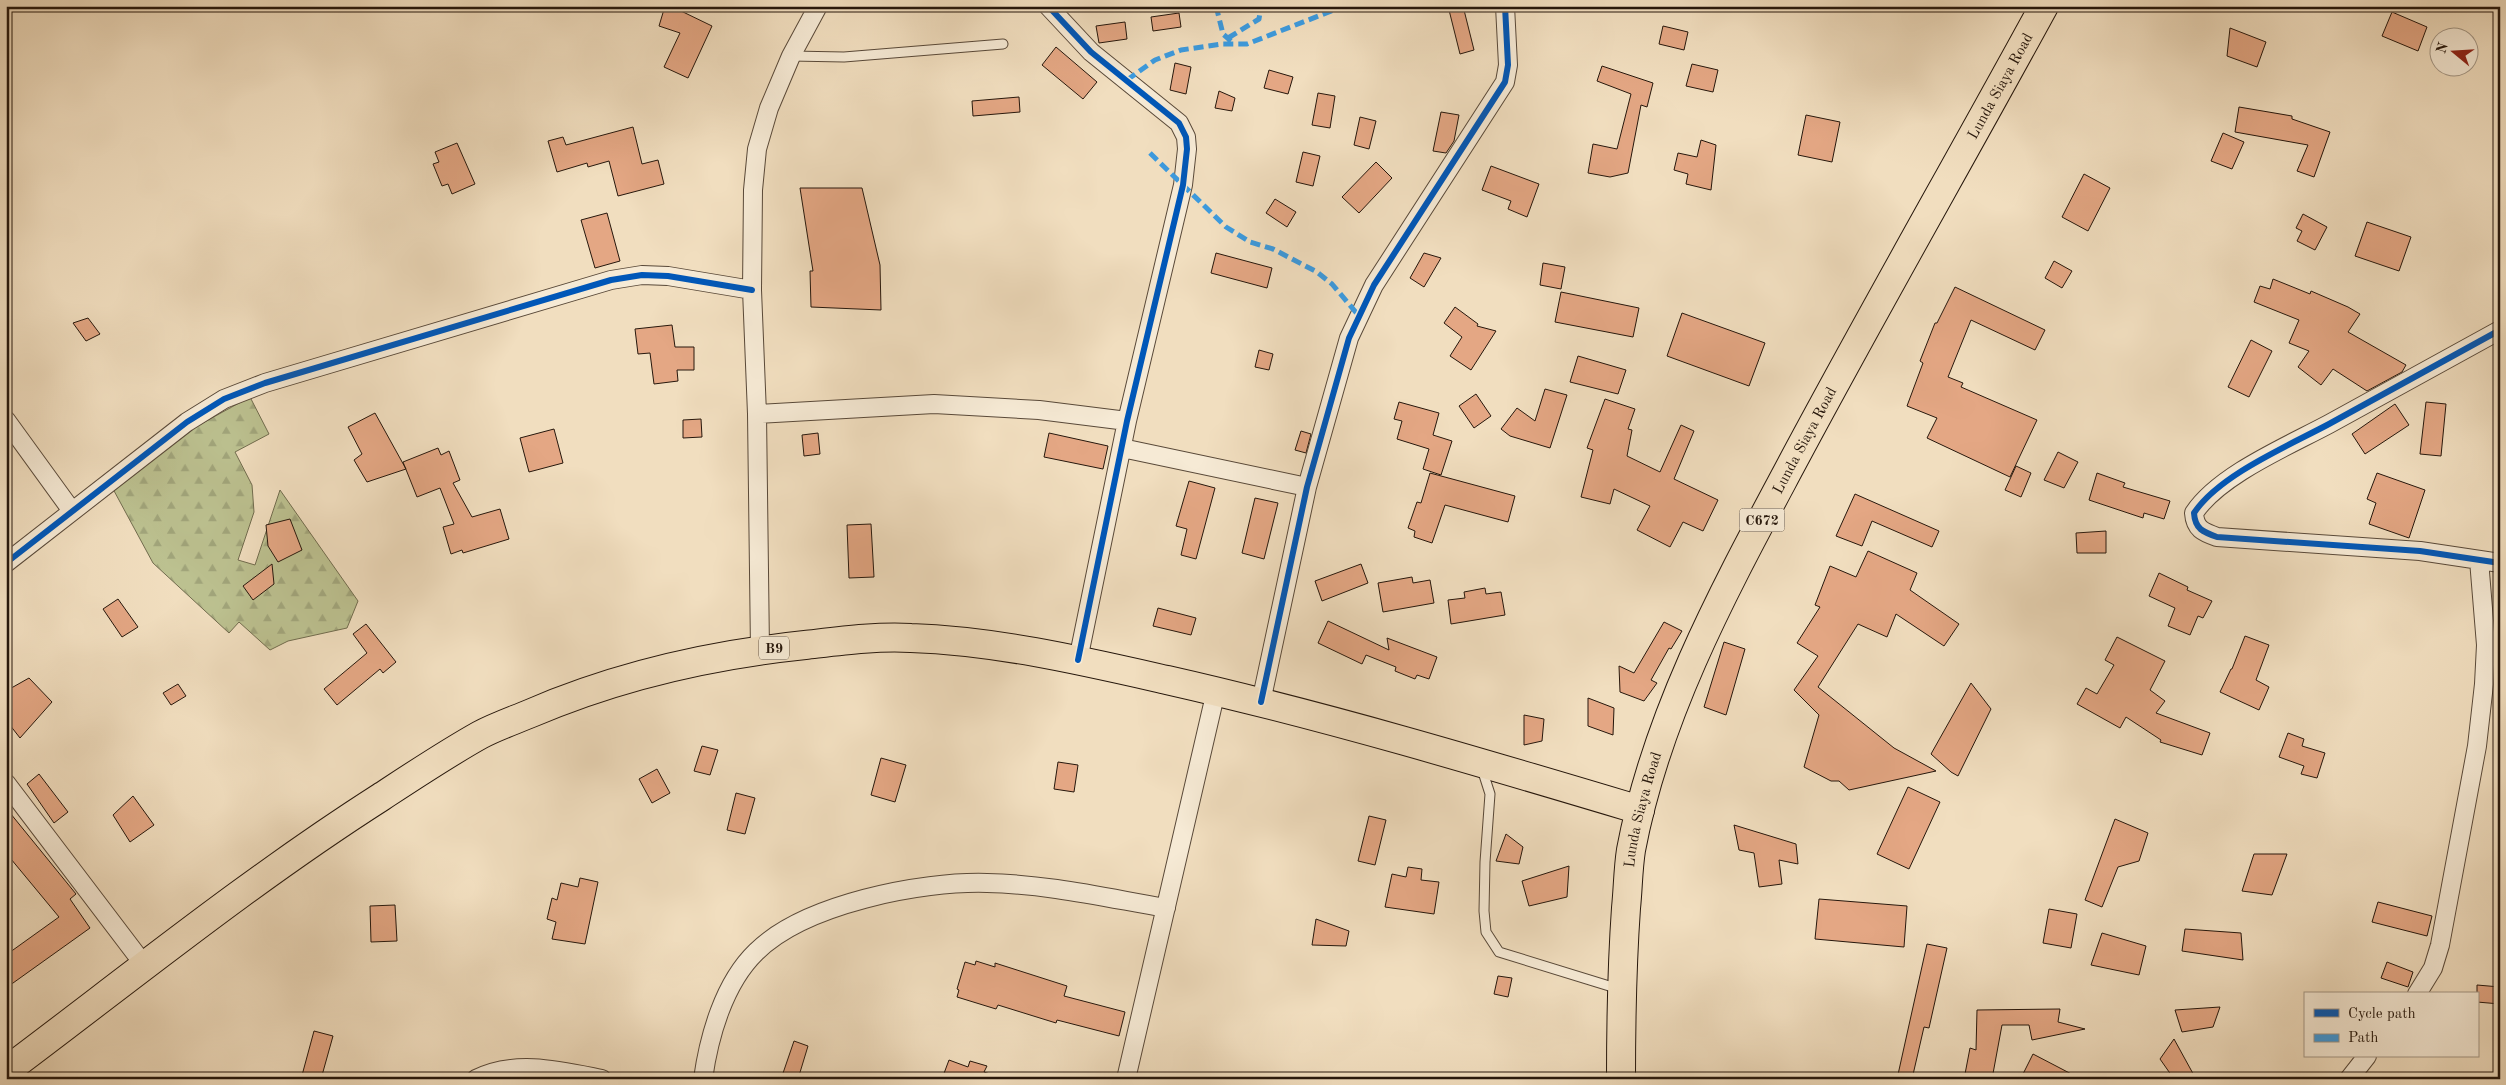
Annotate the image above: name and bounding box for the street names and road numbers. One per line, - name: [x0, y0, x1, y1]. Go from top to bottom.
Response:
- street label: Lunda Siaya Road: [1966, 31, 2037, 142]
- street label: Lunda Siaya Road: [1771, 385, 1840, 497]
- road number: C672: [1740, 508, 1784, 532]
- road number: B9: [759, 636, 789, 660]
- street label: Lunda Siaya Road: [1623, 750, 1665, 868]

